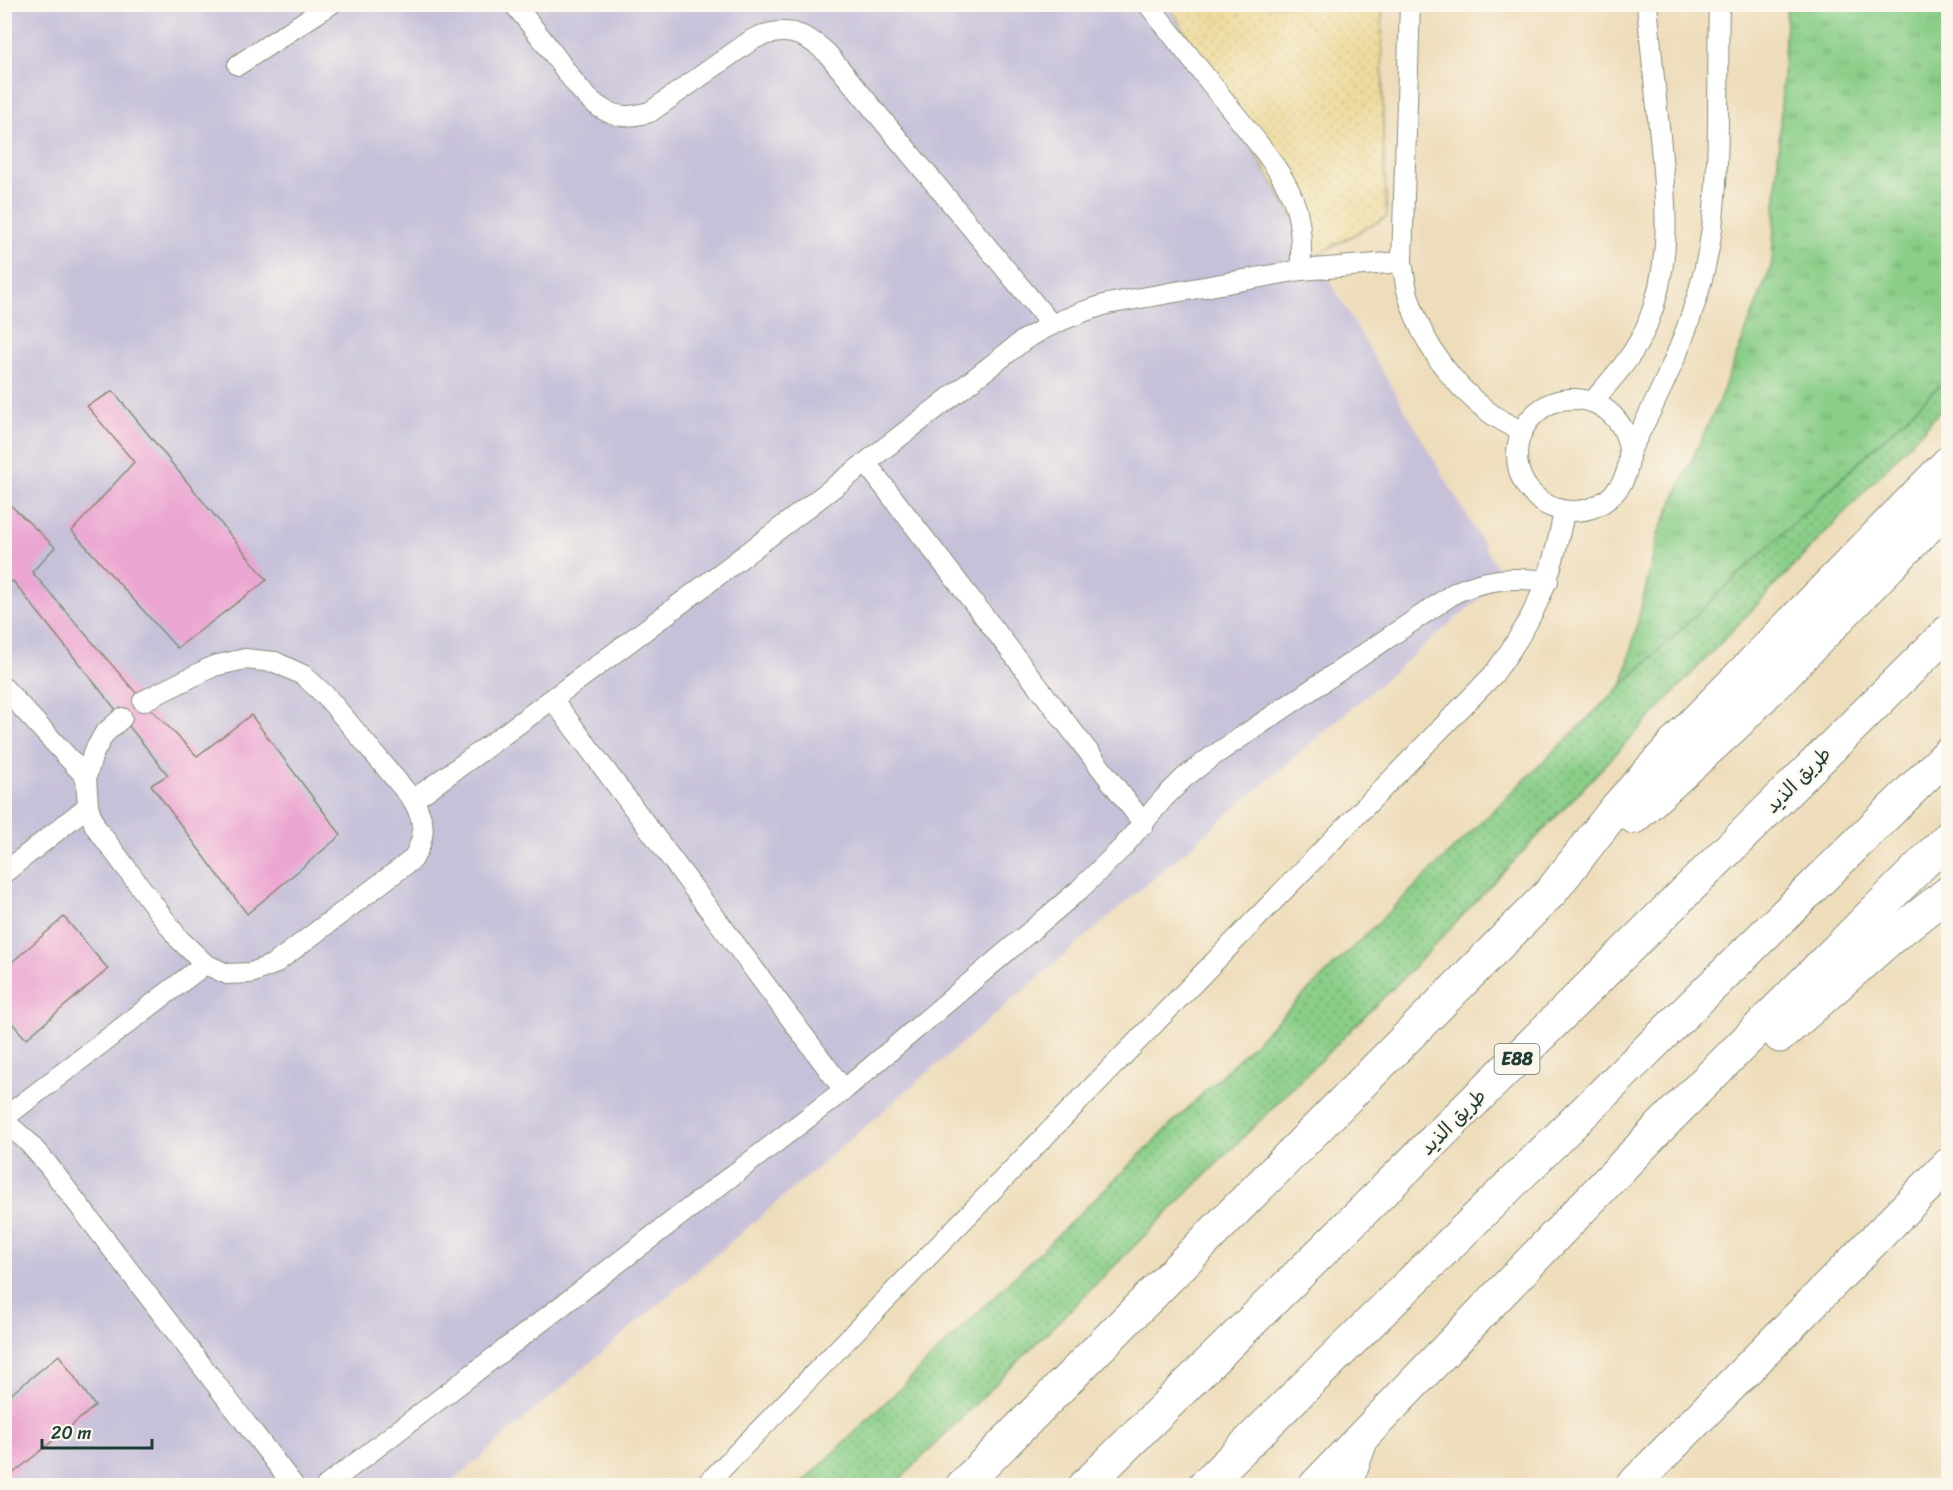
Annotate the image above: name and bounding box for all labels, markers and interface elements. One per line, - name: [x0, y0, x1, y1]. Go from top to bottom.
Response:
- street label: طريق الذيد: [1756, 738, 1840, 822]
- road number: E88: [1494, 1044, 1540, 1074]
- street label: طريق الذيد: [1411, 1080, 1495, 1164]
- scale bar: [42, 1412, 152, 1450]
- text: 20 m: [51, 1417, 91, 1449]

